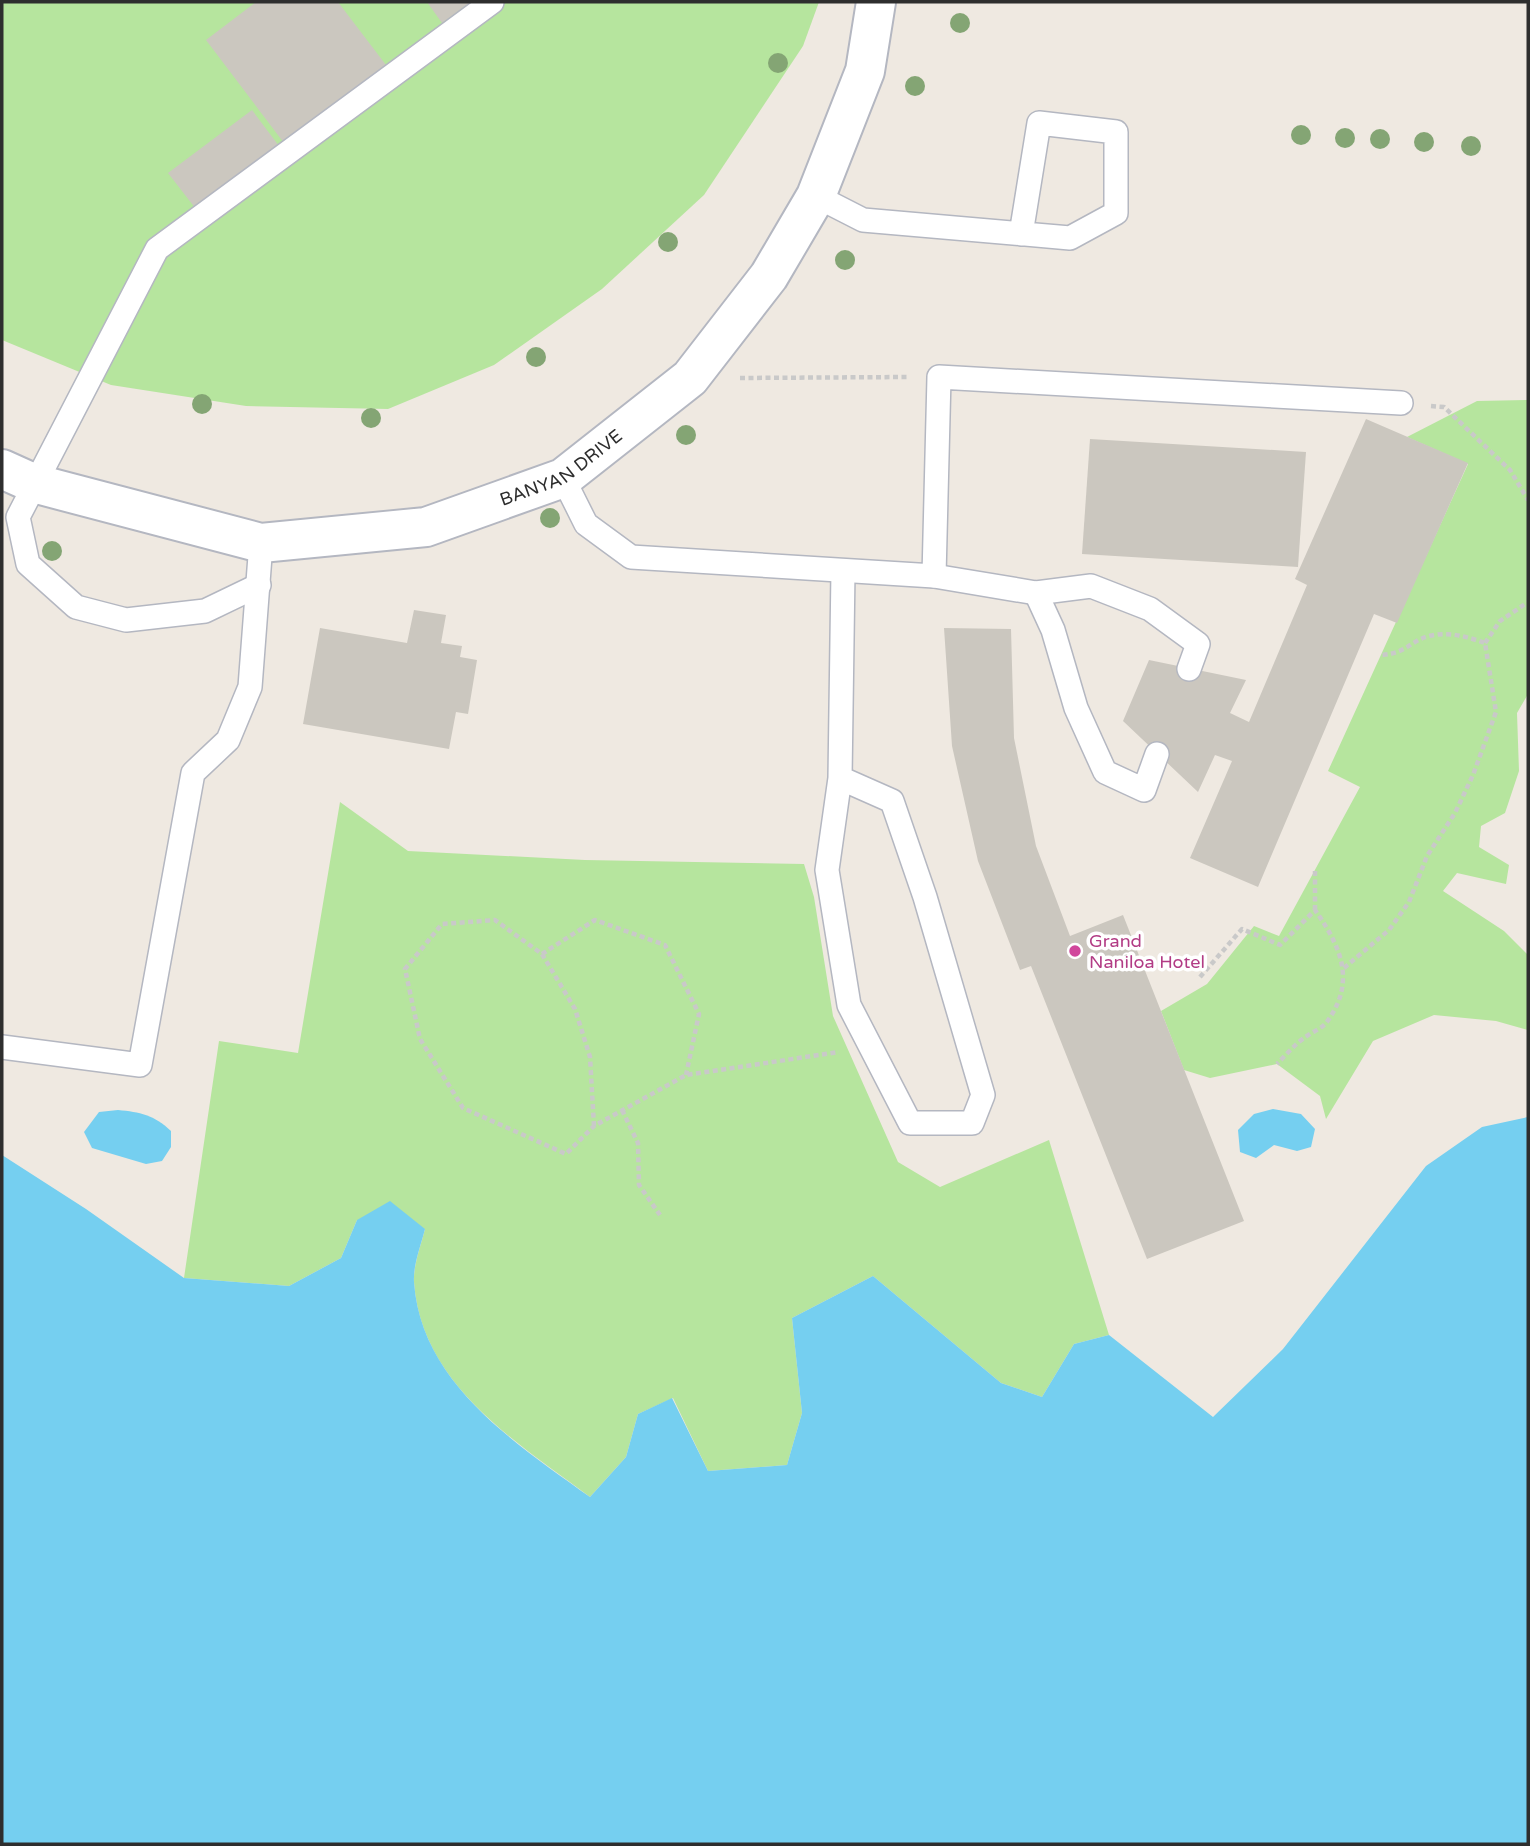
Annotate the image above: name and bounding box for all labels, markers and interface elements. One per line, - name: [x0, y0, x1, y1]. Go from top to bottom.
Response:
- street label: BANYAN DRIVE: [497, 425, 627, 511]
- place label: Grand Naniloa Hotel: [1089, 930, 1205, 973]
- marker: Grand Naniloa Hotel: [1067, 943, 1083, 959]

